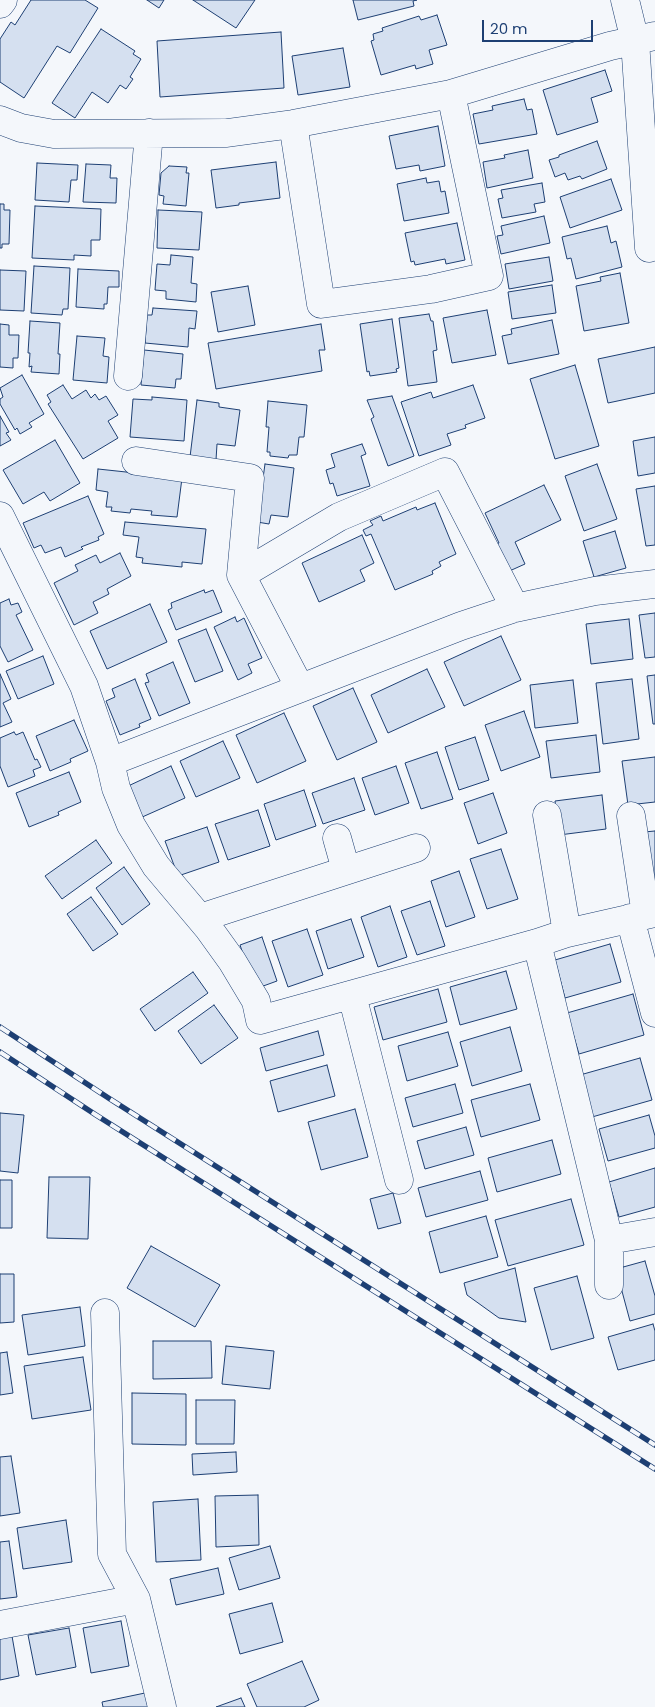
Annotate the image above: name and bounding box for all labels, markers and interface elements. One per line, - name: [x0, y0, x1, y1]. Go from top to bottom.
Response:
- scale bar: [485, 10, 596, 42]
- text: 20 m: [490, 18, 528, 39]

